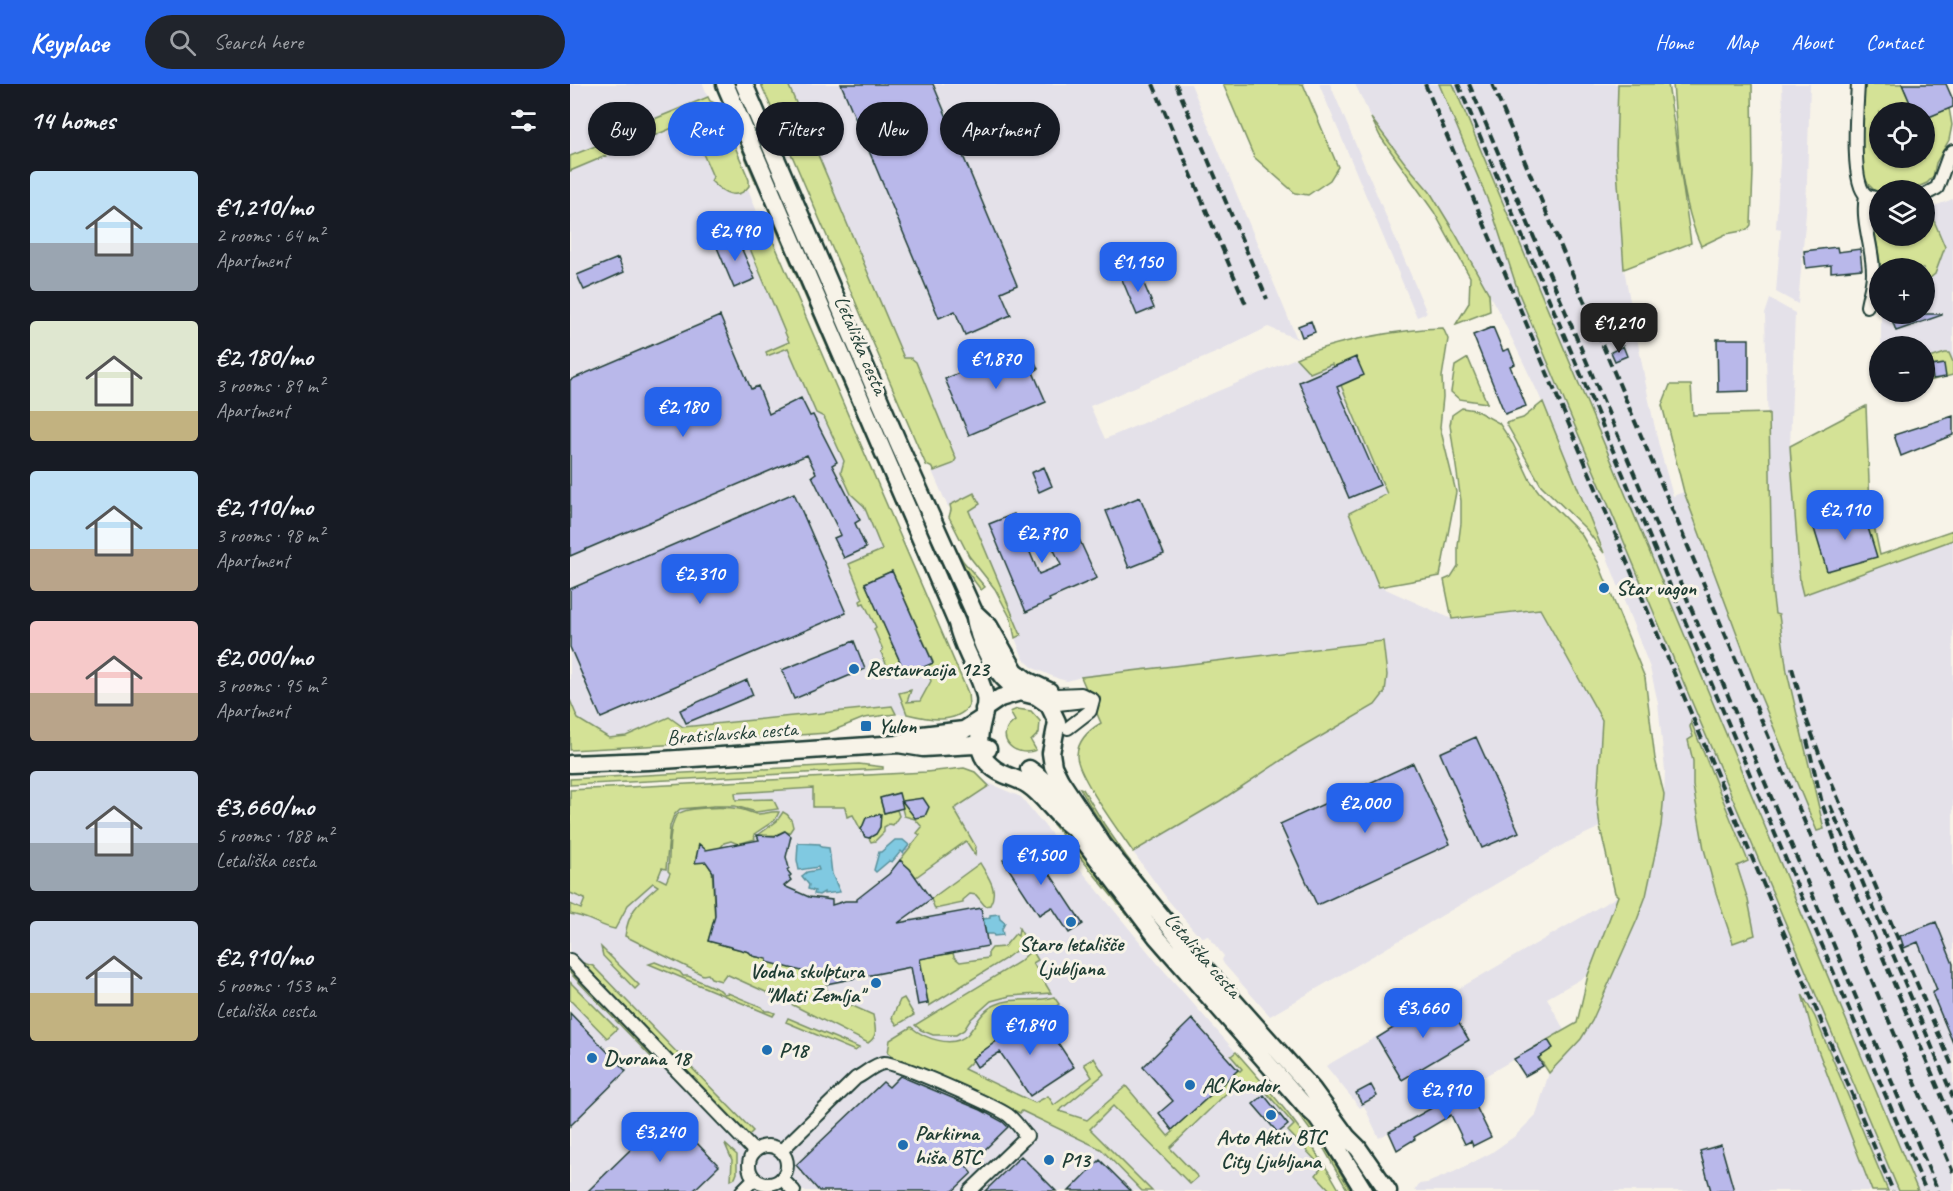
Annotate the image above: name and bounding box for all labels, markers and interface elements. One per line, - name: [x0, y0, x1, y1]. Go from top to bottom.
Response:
- search box: [145, 15, 565, 69]
- text: Keyplace: [30, 25, 109, 60]
- icon: search: [166, 26, 199, 59]
- text: Search here: [214, 28, 303, 56]
- text: Home: [1655, 29, 1693, 55]
- text: Map: [1726, 29, 1758, 55]
- text: About: [1791, 29, 1833, 55]
- text: Contact: [1866, 29, 1923, 55]
- chip: Buy: [588, 102, 656, 156]
- chip: Rent: [668, 102, 744, 156]
- chip: Filters: [756, 102, 844, 156]
- chip: New: [856, 102, 928, 156]
- chip: Apartment: [940, 102, 1060, 156]
- map controls: [1869, 102, 1935, 402]
- button: locate: [1869, 102, 1935, 168]
- text: 14 homes: [30, 104, 115, 137]
- icon: filters: [507, 104, 540, 137]
- button: layers: [1869, 180, 1935, 246]
- text: €1,210/mo: [216, 190, 313, 223]
- icon: home: [78, 195, 150, 267]
- pin: €2,490: [686, 211, 784, 262]
- text: €2,490: [711, 218, 759, 243]
- text: 2 rooms · 64 m²: [216, 223, 324, 248]
- pin: €1,150: [1089, 242, 1187, 293]
- text: Apartment: [216, 248, 289, 273]
- text: €1,150: [1114, 249, 1162, 274]
- button: +: [1869, 258, 1935, 324]
- street label: Letališka cesta: [829, 292, 894, 400]
- pin: €1,210: [1570, 303, 1668, 354]
- text: €1,210: [1595, 310, 1643, 335]
- button: −: [1869, 336, 1935, 402]
- pin: €1,870: [947, 339, 1045, 390]
- text: €2,180/mo: [216, 340, 313, 373]
- icon: home: [78, 345, 150, 417]
- text: €1,870: [972, 346, 1020, 371]
- text: 3 rooms · 89 m²: [216, 373, 324, 398]
- pin: €2,180: [634, 387, 732, 438]
- text: €2,180: [659, 394, 707, 419]
- text: Apartment: [216, 398, 289, 423]
- text: €2,110/mo: [216, 490, 313, 523]
- pin: €2,110: [1796, 490, 1894, 541]
- icon: home: [78, 495, 150, 567]
- text: €2,110: [1821, 497, 1869, 522]
- pin: €2,790: [993, 513, 1091, 564]
- text: €2,790: [1018, 520, 1066, 545]
- text: 3 rooms · 98 m²: [216, 523, 324, 548]
- text: Apartment: [216, 548, 289, 573]
- pin: €2,310: [651, 554, 749, 605]
- text: €2,310: [676, 561, 724, 586]
- place label: Star vagon: [1616, 575, 1697, 601]
- marker: Star vagon: [1597, 581, 1611, 595]
- text: €2,000/mo: [216, 640, 313, 673]
- icon: home: [78, 645, 150, 717]
- place label: Restavracija 123: [866, 656, 991, 682]
- marker: Restavracija 123: [847, 662, 861, 676]
- text: 3 rooms · 95 m²: [216, 673, 324, 698]
- text: Apartment: [216, 698, 289, 723]
- place label: Yulon: [878, 713, 917, 739]
- street label: Bratislavska cesta: [666, 715, 800, 751]
- marker: Yulon: [859, 719, 873, 733]
- pin: €2,000: [1316, 783, 1414, 834]
- text: €3,660/mo: [216, 790, 314, 823]
- text: €2,000: [1341, 790, 1389, 815]
- icon: home: [78, 795, 150, 867]
- text: 5 rooms · 188 m²: [216, 823, 333, 848]
- pin: €1,500: [992, 835, 1090, 886]
- text: €1,500: [1017, 842, 1065, 867]
- text: Letališka cesta: [216, 848, 316, 873]
- street label: Letališka cesta: [1159, 907, 1249, 1005]
- marker: Staro letališče Ljubljana: [1064, 915, 1078, 929]
- place label: Staro letališče Ljubljana: [1019, 931, 1125, 981]
- text: €2,910/mo: [216, 940, 313, 973]
- icon: home: [78, 945, 150, 1017]
- place label: Vodna skulptura "Mati Zemlja": [749, 958, 869, 1008]
- text: 5 rooms · 153 m²: [216, 973, 333, 998]
- marker: Vodna skulptura "Mati Zemlja": [869, 976, 883, 990]
- pin: €3,660: [1374, 988, 1472, 1039]
- text: €3,660: [1398, 995, 1448, 1020]
- text: Letališka cesta: [216, 998, 316, 1023]
- pin: €1,840: [981, 1005, 1079, 1056]
- text: €1,840: [1006, 1012, 1054, 1037]
- place label: P18: [779, 1037, 810, 1063]
- marker: P18: [760, 1043, 774, 1057]
- place label: Dvorana 18: [604, 1045, 693, 1071]
- marker: Dvorana 18: [585, 1051, 599, 1065]
- pin: €2,910: [1397, 1070, 1495, 1121]
- place label: AC Kondor: [1202, 1072, 1281, 1098]
- text: €2,910: [1422, 1077, 1470, 1102]
- marker: AC Kondor: [1183, 1078, 1197, 1092]
- marker: Avto Aktiv BTC City Ljubljana: [1264, 1108, 1278, 1122]
- pin: €3,240: [611, 1112, 709, 1163]
- text: €3,240: [636, 1119, 684, 1144]
- place label: Parkirna hiša BTC: [915, 1120, 983, 1170]
- place label: Avto Aktiv BTC City Ljubljana: [1217, 1124, 1328, 1175]
- marker: Parkirna hiša BTC: [896, 1138, 910, 1152]
- place label: P13: [1061, 1147, 1092, 1173]
- marker: P13: [1042, 1153, 1056, 1167]

